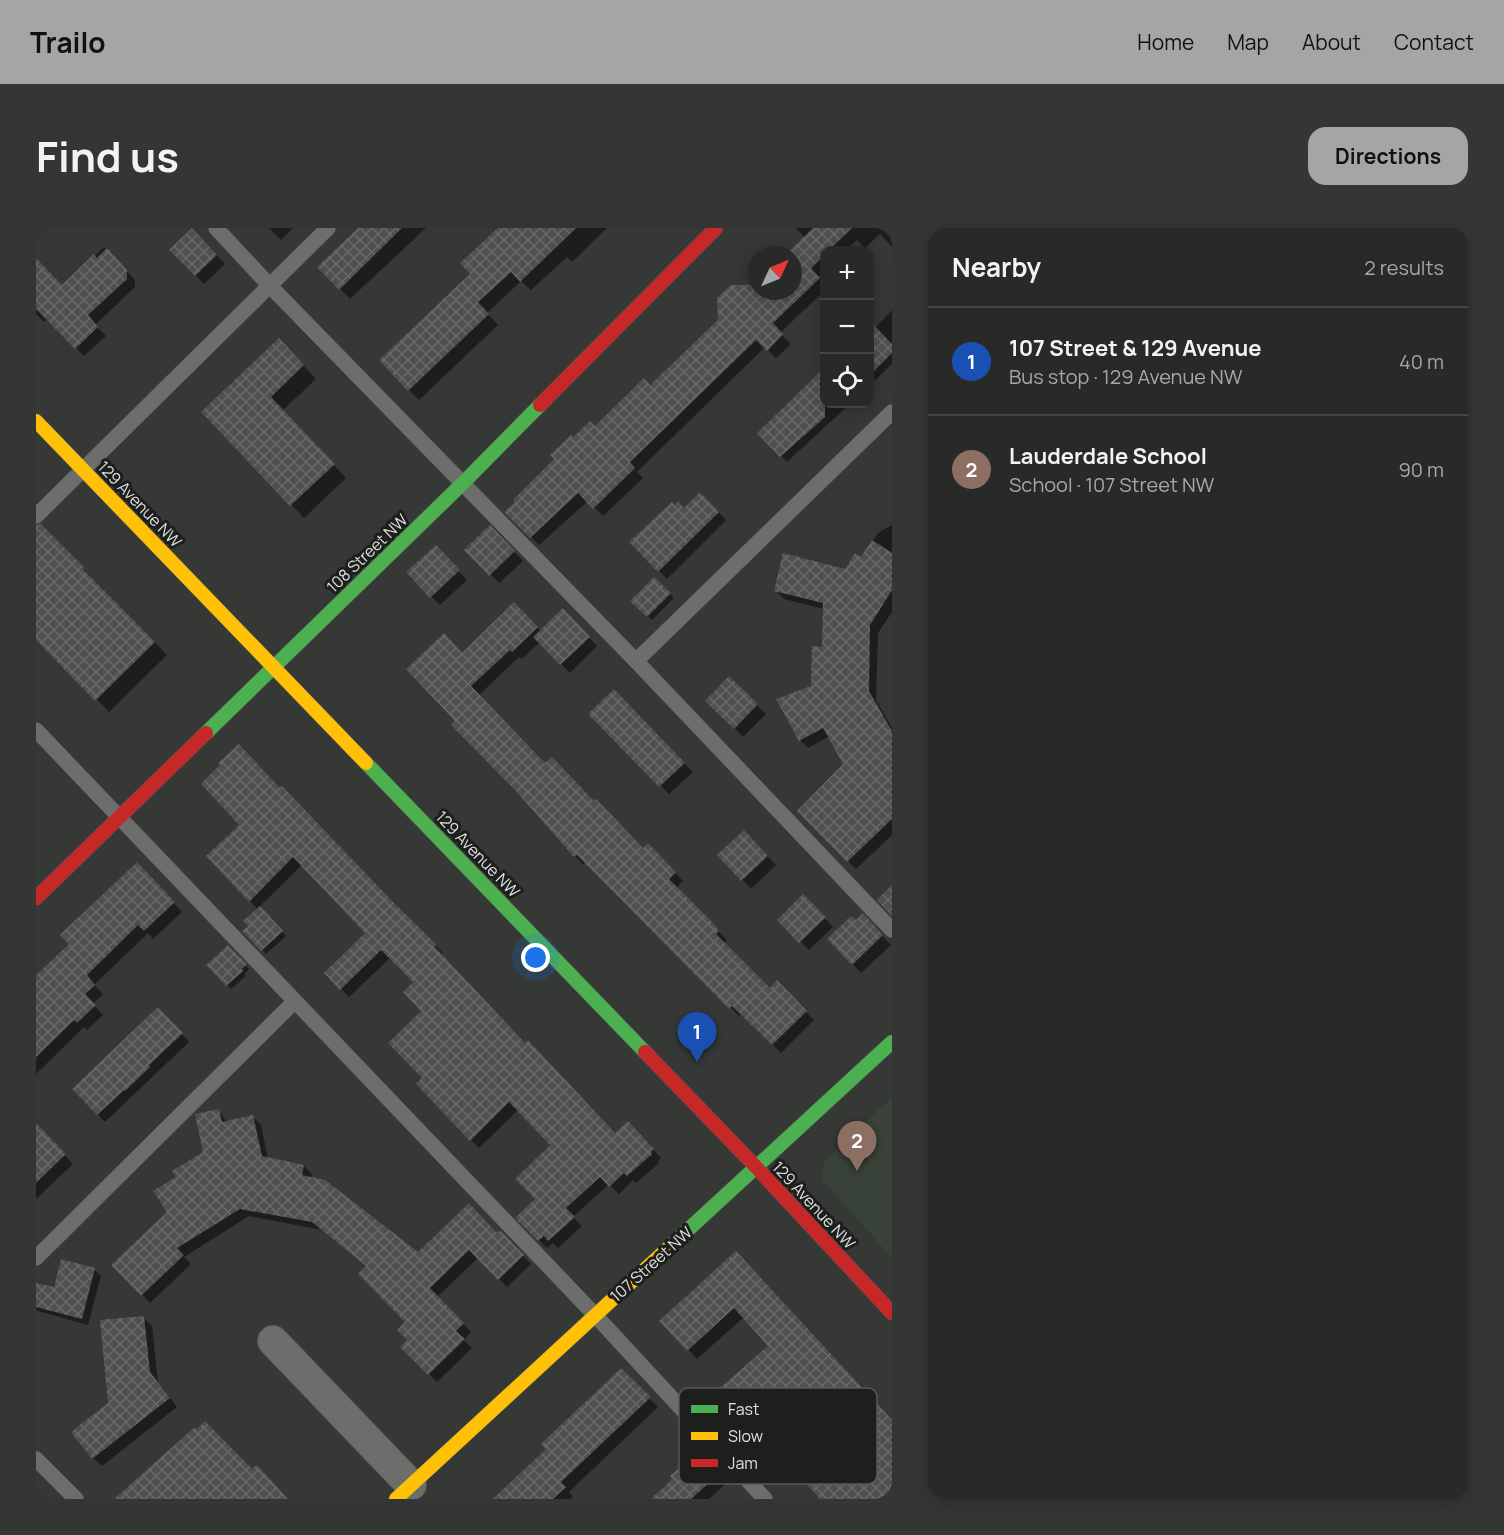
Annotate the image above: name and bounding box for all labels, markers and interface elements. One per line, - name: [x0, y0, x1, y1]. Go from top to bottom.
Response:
- text: Trailo: [30, 23, 106, 61]
- text: Home: [1137, 28, 1194, 56]
- text: Map: [1227, 28, 1269, 56]
- text: About: [1302, 28, 1361, 56]
- text: Contact: [1394, 28, 1474, 56]
- text: Find us: [36, 127, 179, 185]
- button: Directions: [1308, 127, 1468, 185]
- north arrow: [748, 246, 802, 300]
- map controls: [820, 246, 874, 408]
- button: +: [820, 246, 874, 300]
- text: Nearby: [952, 249, 1041, 285]
- text: 2 results: [1364, 254, 1444, 281]
- button: −: [820, 300, 874, 354]
- text: 107 Street & 129 Avenue: [1009, 333, 1261, 363]
- text: 1: [967, 348, 976, 375]
- text: 40 m: [1399, 348, 1444, 375]
- button: locate: [820, 354, 874, 408]
- text: Bus stop · 129 Avenue NW: [1009, 363, 1242, 390]
- text: Lauderdale School: [1009, 441, 1207, 471]
- street label: 129 Avenue NW: [93, 456, 187, 552]
- text: 2: [966, 456, 977, 483]
- text: 90 m: [1398, 456, 1444, 483]
- text: School · 107 Street NW: [1009, 471, 1214, 498]
- street label: 108 Street NW: [322, 509, 412, 597]
- street label: 129 Avenue NW: [431, 806, 525, 902]
- your location: [521, 943, 550, 972]
- pin: 1: [678, 1012, 716, 1062]
- pin: 2: [838, 1122, 876, 1171]
- street label: 129 Avenue NW: [768, 1156, 860, 1254]
- street label: 107 Street NW: [605, 1221, 697, 1307]
- legend: [679, 1388, 877, 1484]
- text: Fast: [728, 1398, 759, 1420]
- text: Slow: [728, 1425, 763, 1447]
- text: Jam: [728, 1452, 758, 1474]

